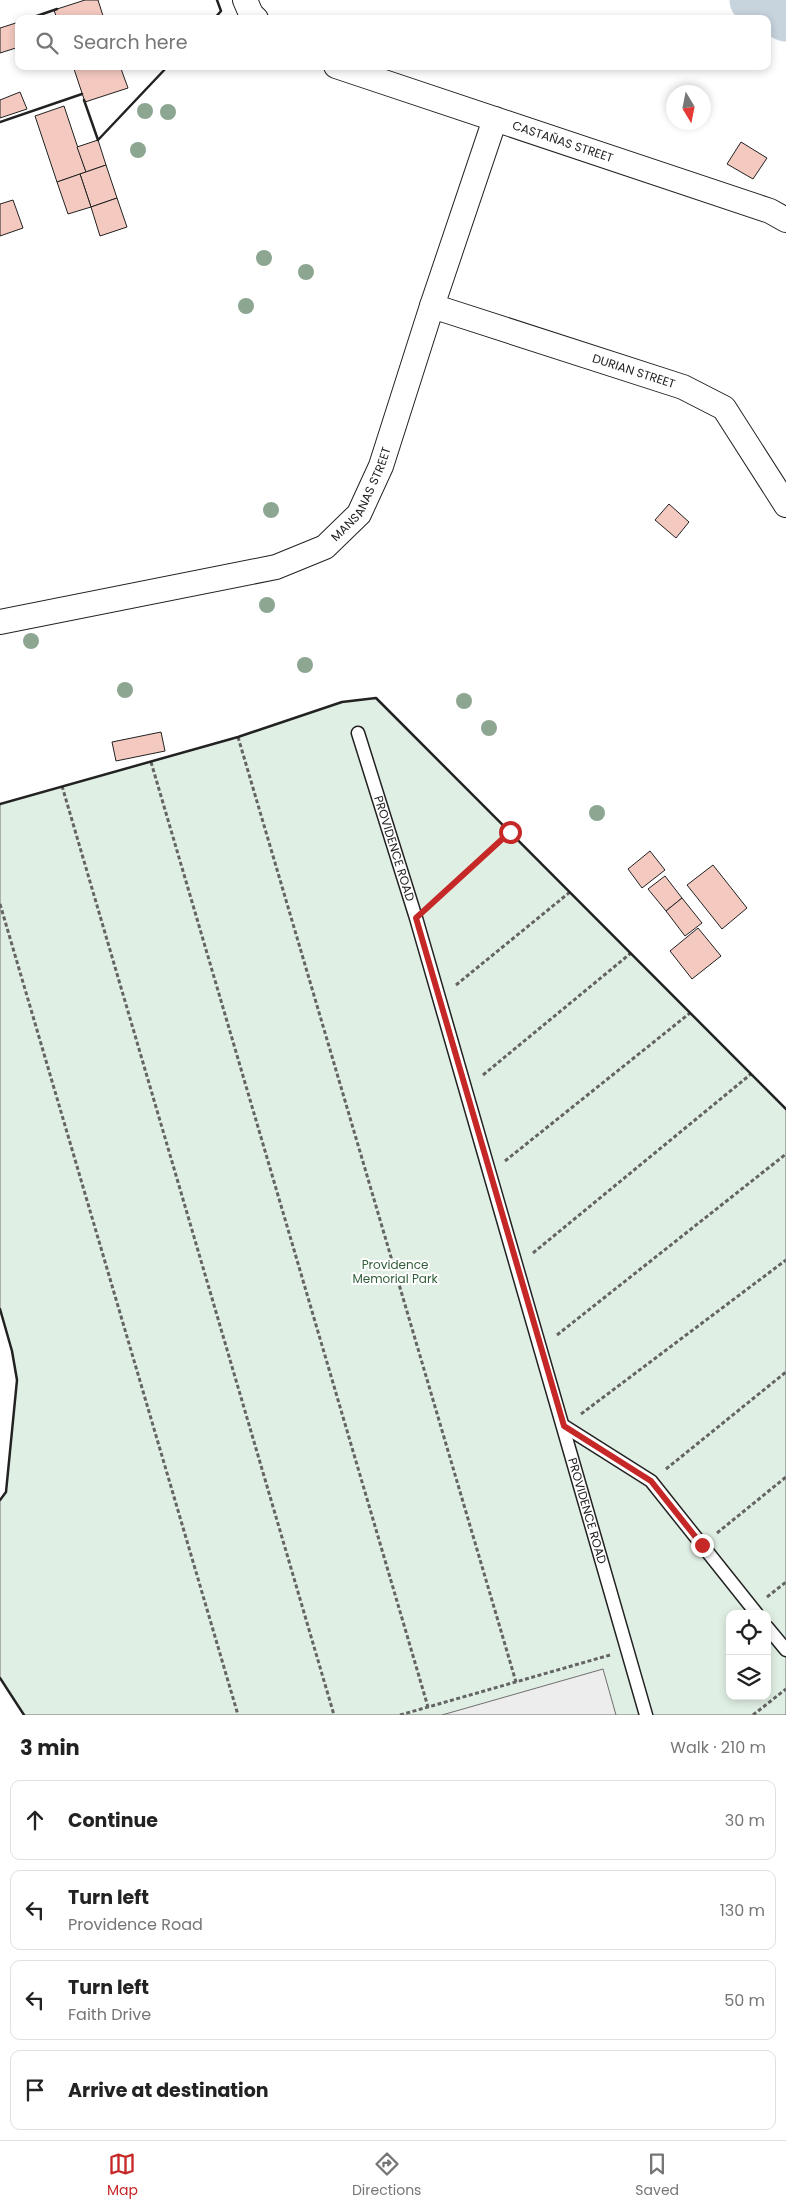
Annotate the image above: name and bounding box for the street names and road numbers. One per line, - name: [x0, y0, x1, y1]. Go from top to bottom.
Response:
- street label: CASTAÑAS STREET: [510, 116, 616, 166]
- street label: DURIAN STREET: [590, 349, 678, 392]
- street label: MANSANAS STREET: [327, 444, 395, 545]
- street label: PROVIDENCE ROAD: [370, 793, 419, 903]
- street label: PROVIDENCE ROAD: [564, 1456, 611, 1566]

